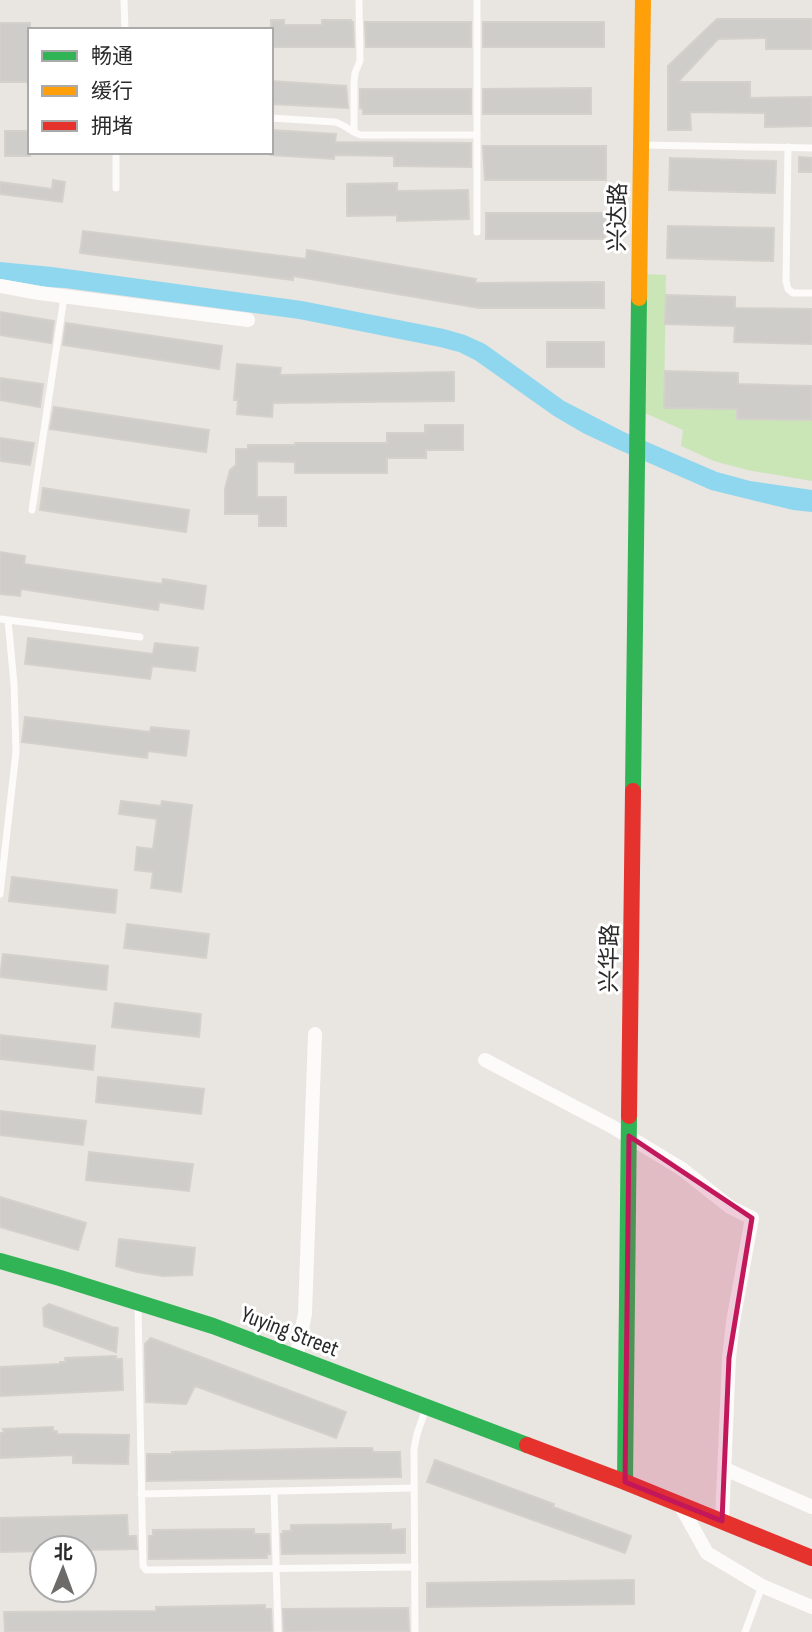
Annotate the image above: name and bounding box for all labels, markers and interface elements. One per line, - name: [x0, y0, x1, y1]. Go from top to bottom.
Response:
- legend: [28, 28, 273, 154]
- text: 畅通: [91, 44, 133, 69]
- text: 缓行: [91, 79, 133, 104]
- text: 拥堵: [91, 114, 133, 139]
- street label: 兴达路: [603, 182, 633, 252]
- street label: 兴华路: [595, 923, 625, 993]
- street label: Yuying Street: [237, 1300, 343, 1363]
- north arrow: [28, 1534, 98, 1604]
- text: 北: [54, 1542, 73, 1565]

